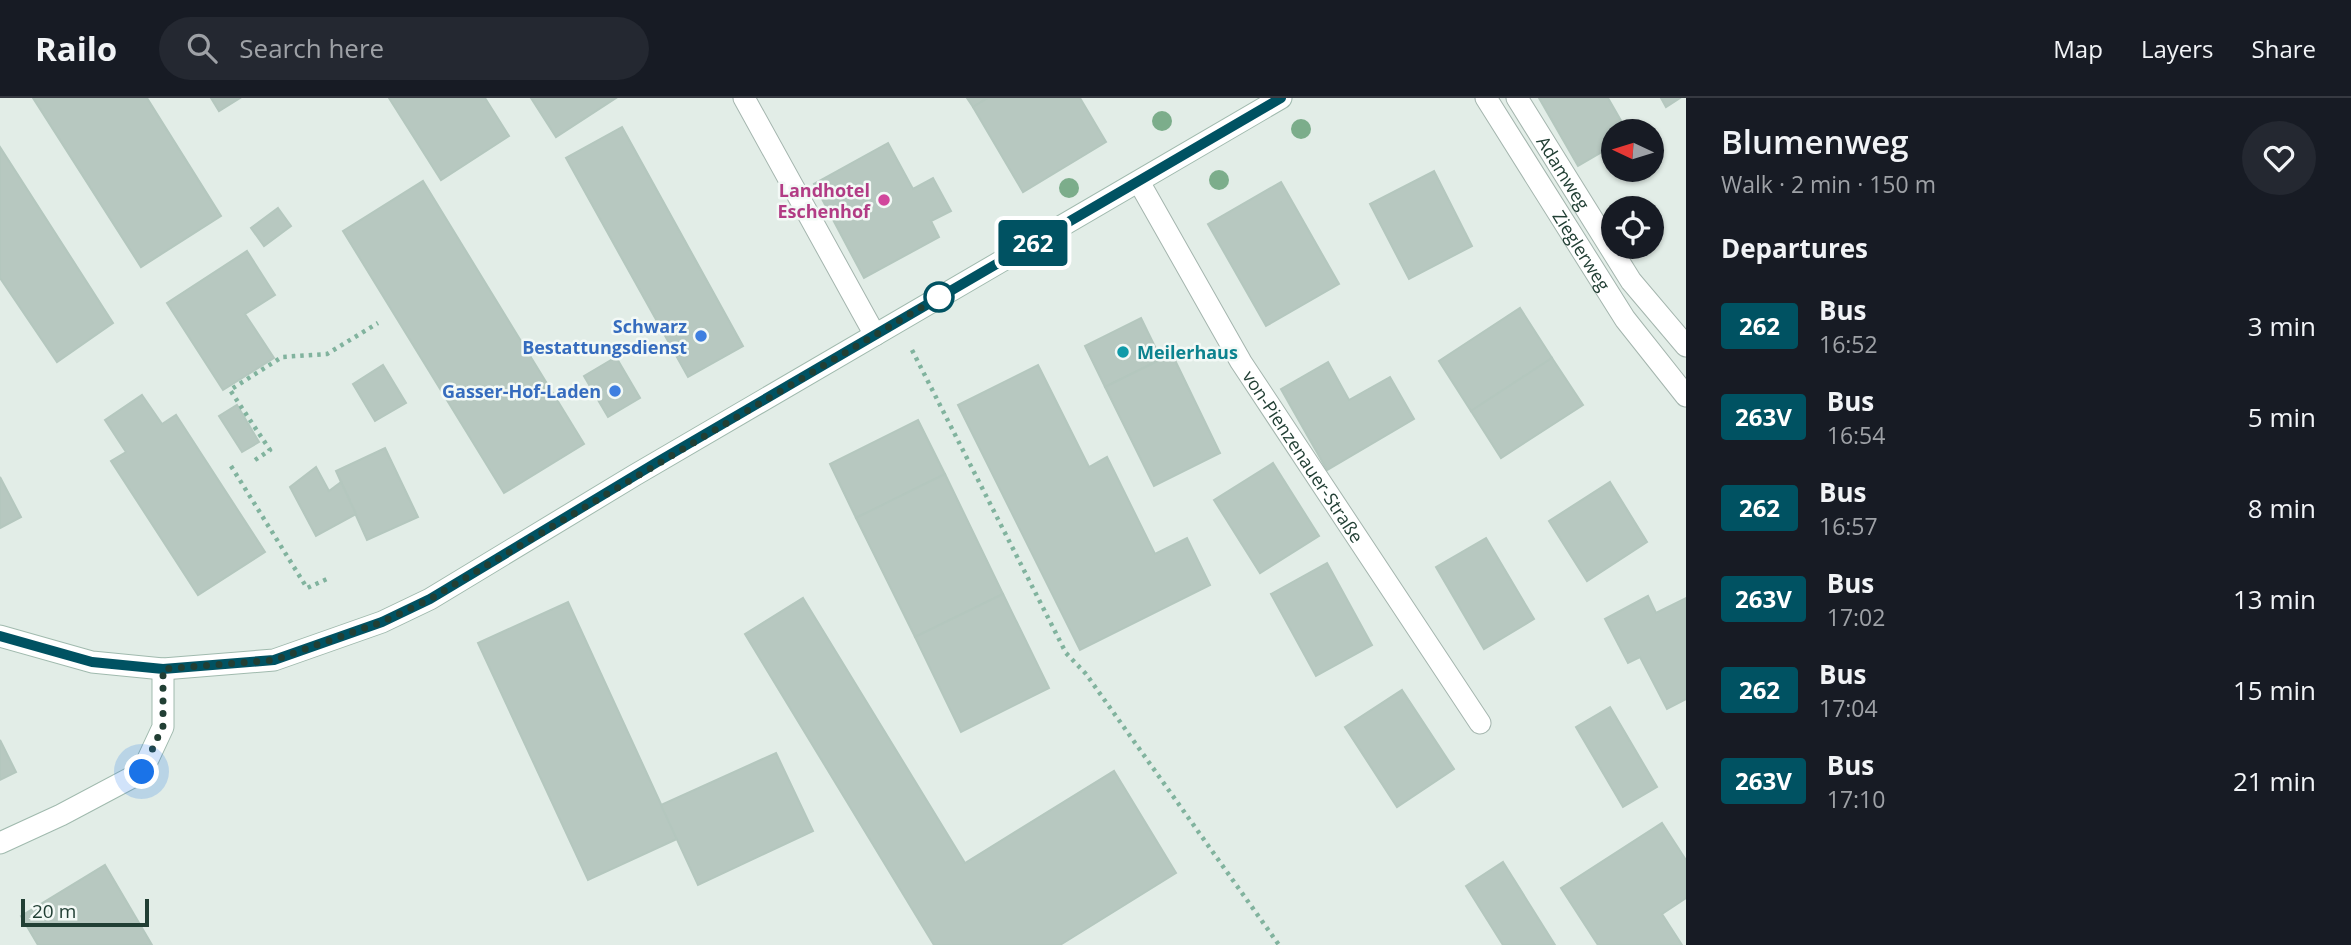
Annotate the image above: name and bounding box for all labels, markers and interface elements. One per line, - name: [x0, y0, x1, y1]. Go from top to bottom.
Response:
- search box: [159, 17, 649, 80]
- text: Railo: [35, 26, 117, 71]
- icon: search: [183, 29, 221, 67]
- text: Search here: [239, 30, 384, 66]
- text: Map: [2053, 32, 2103, 65]
- text: Layers: [2141, 32, 2214, 65]
- text: Share: [2252, 32, 2316, 65]
- north arrow: [1601, 119, 1664, 182]
- map controls: [1601, 119, 1664, 259]
- text: Blumenweg: [1721, 119, 1909, 164]
- button: heart: [2242, 121, 2316, 195]
- street label: Adamweg: [1531, 131, 1596, 214]
- text: Walk · 2 min · 150 m: [1721, 168, 1936, 200]
- place label: Landhotel Eschenhof: [777, 178, 871, 223]
- marker: Landhotel Eschenhof: [876, 192, 892, 208]
- button: locate: [1601, 196, 1664, 259]
- street label: Zieglerweg: [1548, 206, 1616, 295]
- line badge: 262: [993, 220, 1073, 266]
- text: 262: [1012, 226, 1054, 259]
- text: Departures: [1721, 230, 1868, 266]
- unlabelled marker: [924, 282, 954, 312]
- text: Bus: [1819, 292, 1866, 328]
- text: 3 min: [2248, 308, 2316, 344]
- text: 262: [1739, 309, 1780, 342]
- place label: Schwarz Bestattungsdienst: [522, 314, 687, 359]
- marker: Schwarz Bestattungsdienst: [693, 328, 709, 344]
- text: 16:52: [1819, 328, 1878, 360]
- place label: Meilerhaus: [1137, 340, 1238, 364]
- marker: Meilerhaus: [1115, 344, 1131, 360]
- street label: von-Pienzenauer-Straße: [1238, 365, 1369, 547]
- place label: Gasser-Hof-Laden: [442, 379, 601, 403]
- marker: Gasser-Hof-Laden: [607, 383, 623, 399]
- text: Bus: [1827, 383, 1874, 419]
- text: 5 min: [2248, 399, 2316, 435]
- text: 263V: [1735, 400, 1792, 433]
- text: 16:54: [1827, 419, 1885, 451]
- text: Bus: [1819, 474, 1866, 510]
- text: 8 min: [2248, 490, 2316, 526]
- text: 262: [1739, 491, 1780, 524]
- text: 16:57: [1819, 510, 1878, 542]
- text: Bus: [1827, 565, 1874, 601]
- text: 13 min: [2233, 581, 2316, 617]
- text: 263V: [1735, 582, 1792, 615]
- text: 17:02: [1827, 601, 1885, 633]
- text: Bus: [1819, 656, 1866, 692]
- text: 15 min: [2233, 672, 2316, 708]
- text: 262: [1739, 673, 1780, 706]
- text: 17:04: [1819, 692, 1878, 724]
- text: Bus: [1827, 747, 1874, 783]
- your location: [124, 754, 159, 789]
- text: 21 min: [2233, 763, 2316, 799]
- text: 263V: [1735, 764, 1792, 797]
- text: 17:10: [1827, 783, 1885, 815]
- scale bar: [21, 896, 149, 928]
- text: 20 m: [32, 898, 76, 924]

